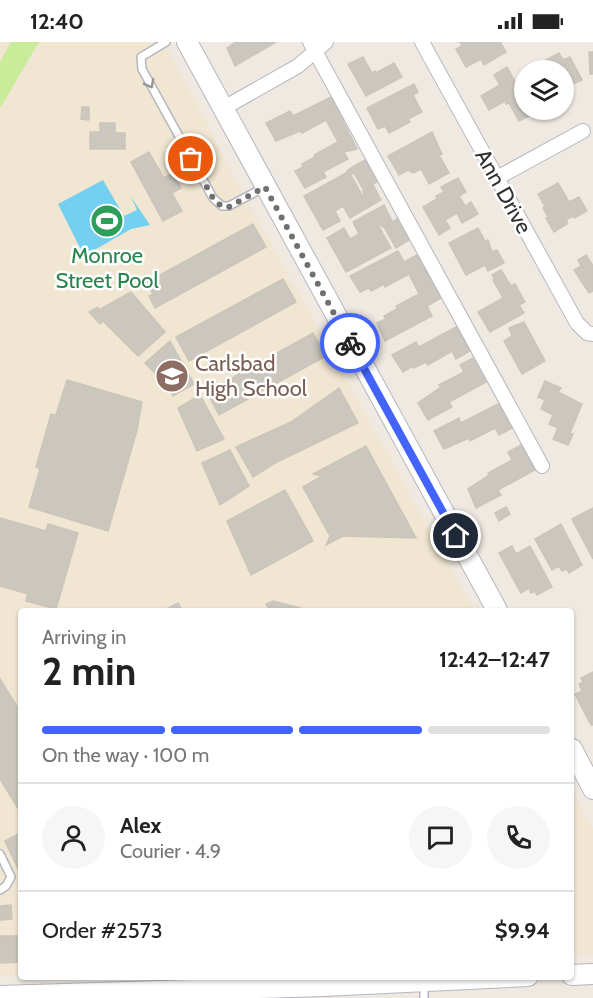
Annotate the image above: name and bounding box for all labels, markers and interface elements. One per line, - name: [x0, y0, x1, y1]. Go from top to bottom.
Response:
- text: 12:40: [30, 8, 84, 35]
- map controls: [514, 60, 574, 120]
- button: layers: [514, 60, 574, 120]
- one-way arrow: [143, 78, 154, 88]
- pin: [165, 133, 216, 184]
- icon: bag: [174, 142, 207, 175]
- street label: Ann Drive: [469, 144, 538, 238]
- sports icon: Monroe Street Pool: [89, 203, 125, 239]
- place label: Monroe Street Pool: [55, 242, 159, 294]
- courier: [320, 313, 380, 373]
- icon: bike: [334, 327, 367, 360]
- place label: Carlsbad High School: [195, 350, 308, 402]
- school or university icon: Carlsbad High School: [154, 358, 190, 394]
- pin: [430, 510, 481, 561]
- icon: home: [439, 519, 472, 552]
- text: Arriving in: [42, 625, 126, 649]
- text: 12:42–12:47: [439, 646, 550, 673]
- text: 2 min: [42, 647, 136, 695]
- text: On the way · 100 m: [42, 743, 209, 767]
- button: person: [42, 806, 105, 869]
- button: chat: [409, 806, 472, 869]
- button: phone: [487, 806, 550, 869]
- text: Alex: [120, 812, 161, 839]
- text: Courier · 4.9: [120, 839, 221, 863]
- text: Order #2573: [42, 917, 163, 944]
- text: $9.94: [495, 917, 550, 944]

